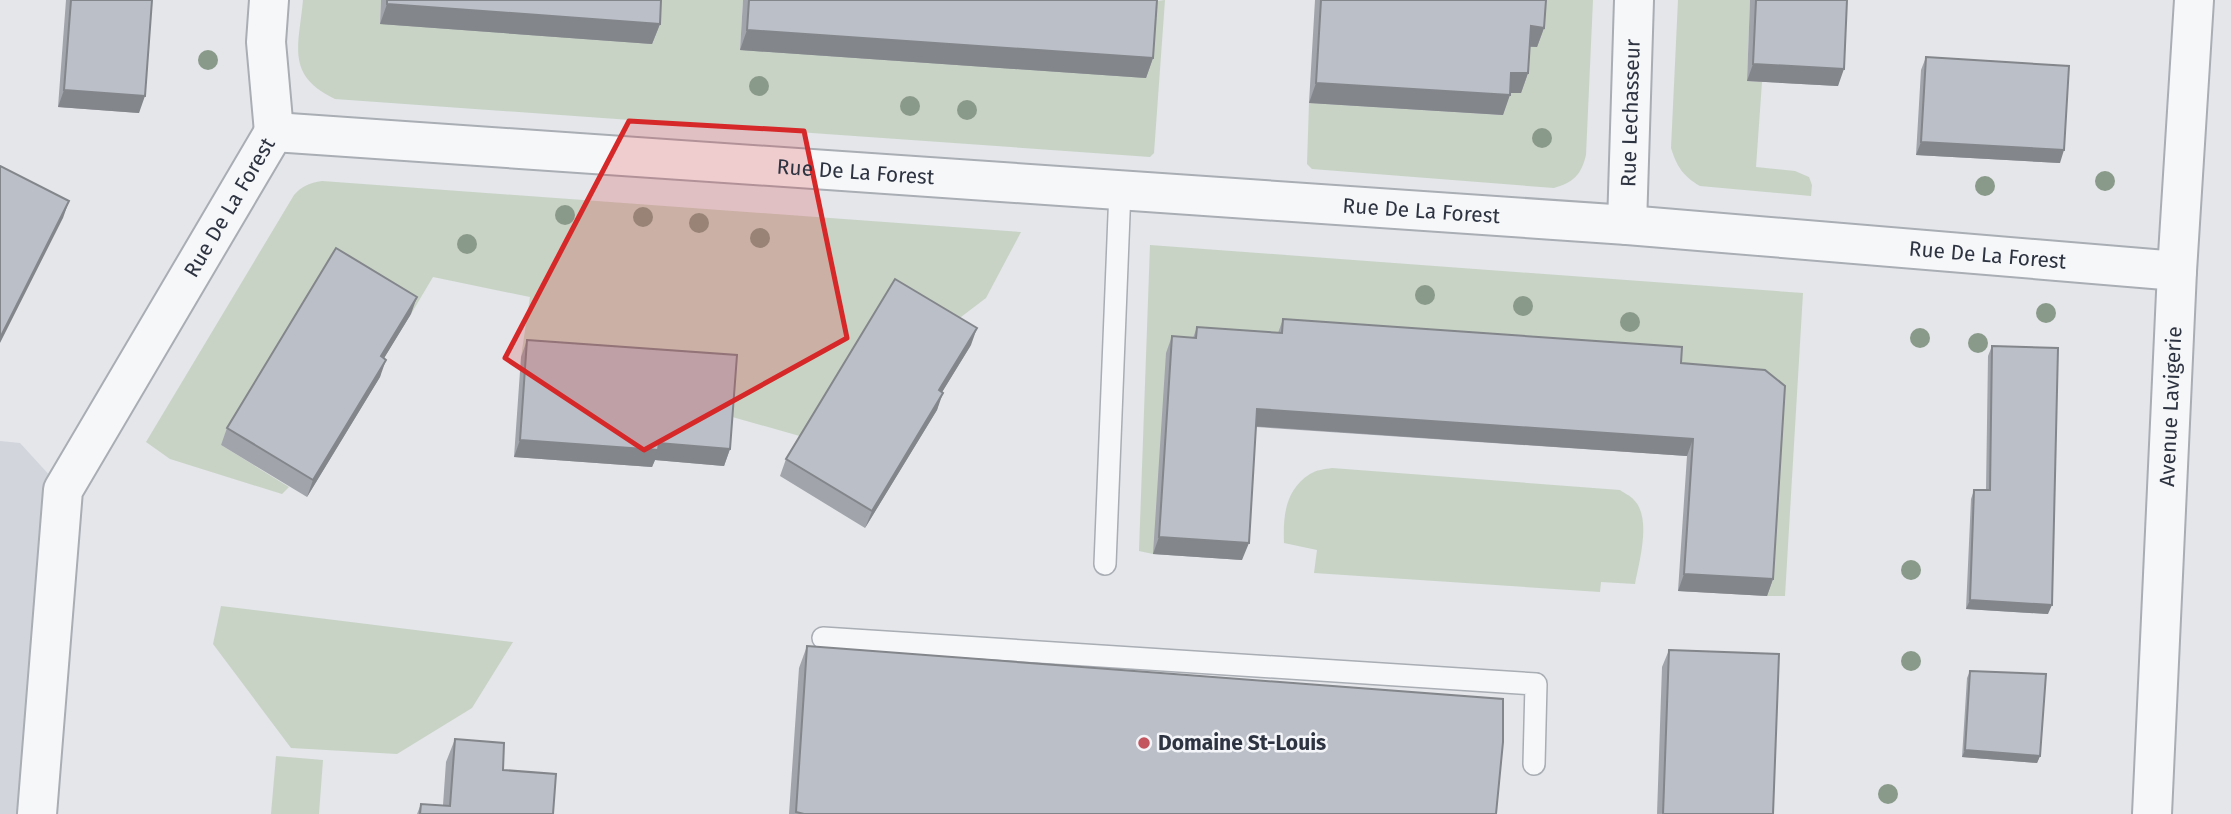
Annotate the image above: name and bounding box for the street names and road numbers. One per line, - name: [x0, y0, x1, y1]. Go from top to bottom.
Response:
- street label: Rue Lechasseur: [1615, 39, 1646, 188]
- street label: Rue De La Forest: [178, 132, 281, 282]
- street label: Rue De La Forest: [776, 154, 936, 190]
- street label: Rue De La Forest: [1342, 192, 1501, 229]
- street label: Rue De La Forest: [1908, 236, 2068, 275]
- street label: Avenue Lavigerie: [2154, 326, 2187, 487]

